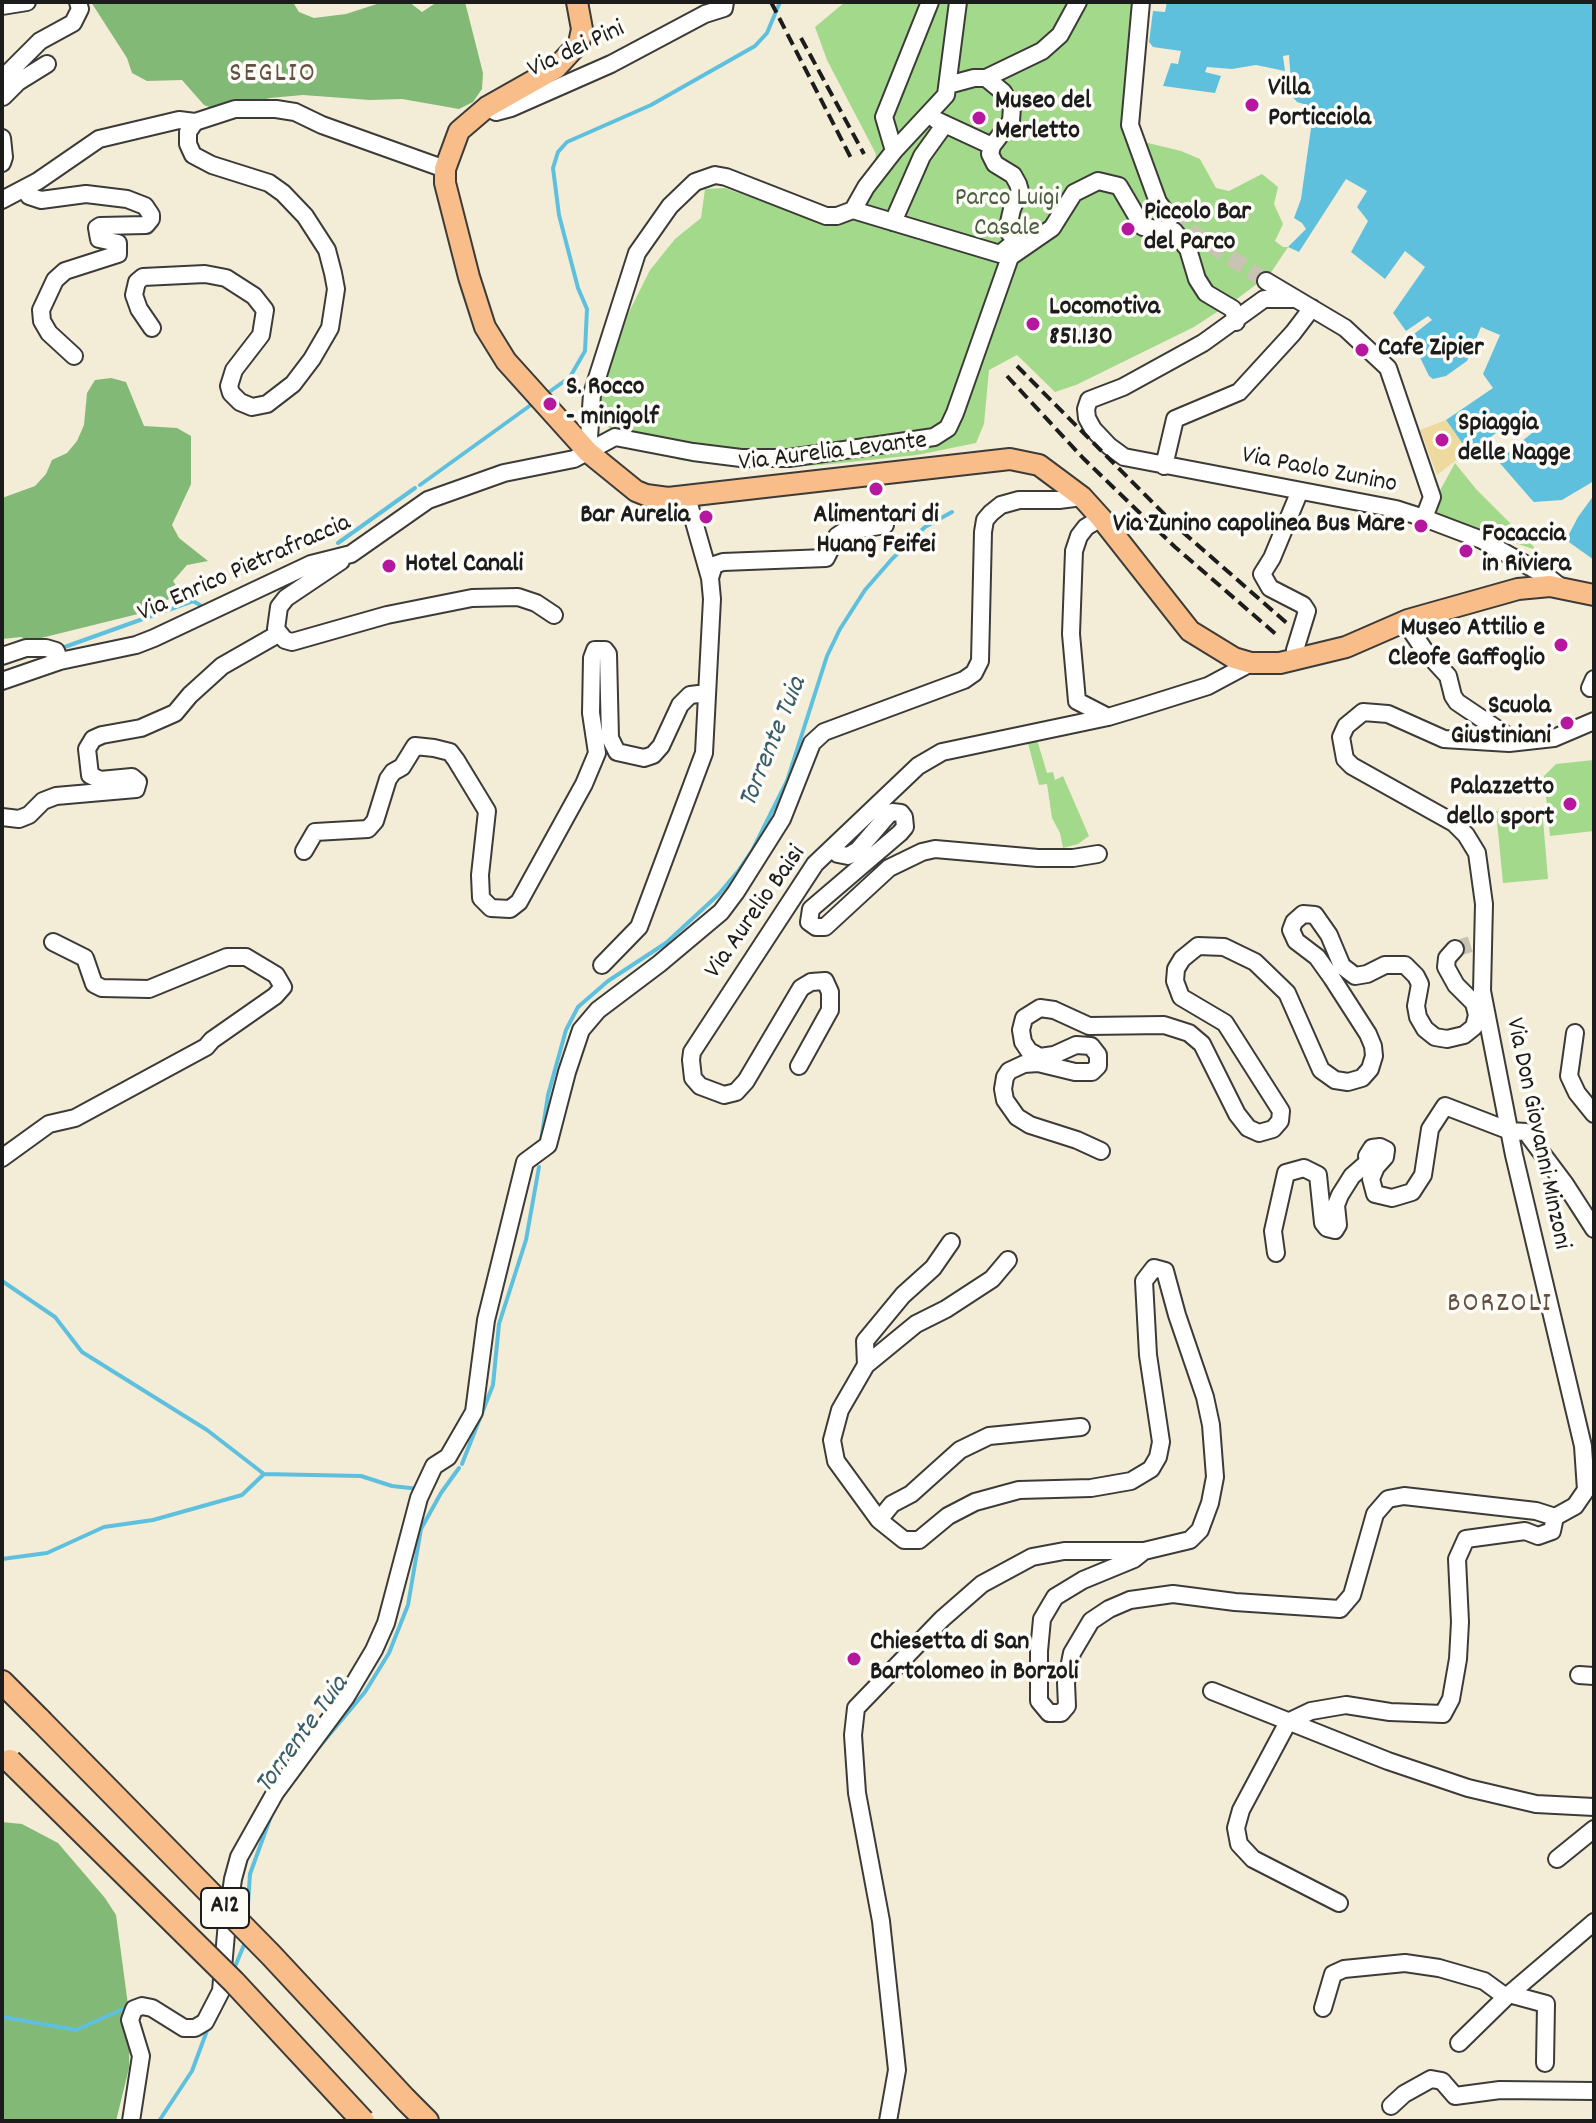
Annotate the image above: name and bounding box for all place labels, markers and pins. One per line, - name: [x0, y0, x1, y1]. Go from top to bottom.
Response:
- place label: Villa Porticciola: [1268, 74, 1371, 136]
- place label: Museo del Merletto: [995, 87, 1091, 148]
- marker: Villa Porticciola: [1243, 96, 1261, 114]
- marker: Museo del Merletto: [970, 109, 988, 127]
- place label: Piccolo Bar del Parco: [1144, 198, 1251, 260]
- marker: Piccolo Bar del Parco: [1119, 220, 1137, 238]
- place label: Locomotiva 851.130: [1049, 293, 1160, 354]
- marker: Locomotiva 851.130: [1024, 315, 1042, 333]
- place label: Cafe Zipier: [1378, 334, 1484, 366]
- marker: Cafe Zipier: [1353, 341, 1371, 359]
- place label: S. Rocco - minigolf: [566, 373, 659, 434]
- marker: S. Rocco - minigolf: [541, 395, 559, 413]
- place label: Spiaggia delle Nagge: [1458, 409, 1571, 470]
- marker: Spiaggia delle Nagge: [1433, 431, 1451, 449]
- marker: Alimentari di Huang Feifei: [867, 480, 885, 498]
- place label: Bar Aurelia: [580, 501, 690, 533]
- place label: Alimentari di Huang Feifei: [813, 501, 939, 562]
- marker: Bar Aurelia: [697, 508, 715, 526]
- place label: Via Zunino capolinea Bus Mare: [1113, 510, 1405, 542]
- marker: Via Zunino capolinea Bus Mare: [1412, 517, 1430, 535]
- place label: Focaccia in Riviera: [1482, 520, 1571, 582]
- marker: Focaccia in Riviera: [1457, 542, 1475, 560]
- place label: Hotel Canali: [405, 550, 523, 582]
- marker: Hotel Canali: [380, 557, 398, 575]
- place label: Museo Attilio e Cleofe Gaffoglio: [1388, 614, 1545, 676]
- marker: Museo Attilio e Cleofe Gaffoglio: [1552, 636, 1570, 654]
- place label: Scuola Giustiniani: [1451, 692, 1551, 754]
- marker: Scuola Giustiniani: [1558, 714, 1576, 732]
- place label: Palazzetto dello sport: [1447, 773, 1554, 834]
- marker: Palazzetto dello sport: [1561, 795, 1579, 813]
- place label: Chiesetta di San Bartolomeo in Borzoli: [870, 1628, 1079, 1690]
- marker: Chiesetta di San Bartolomeo in Borzoli: [845, 1650, 863, 1668]

